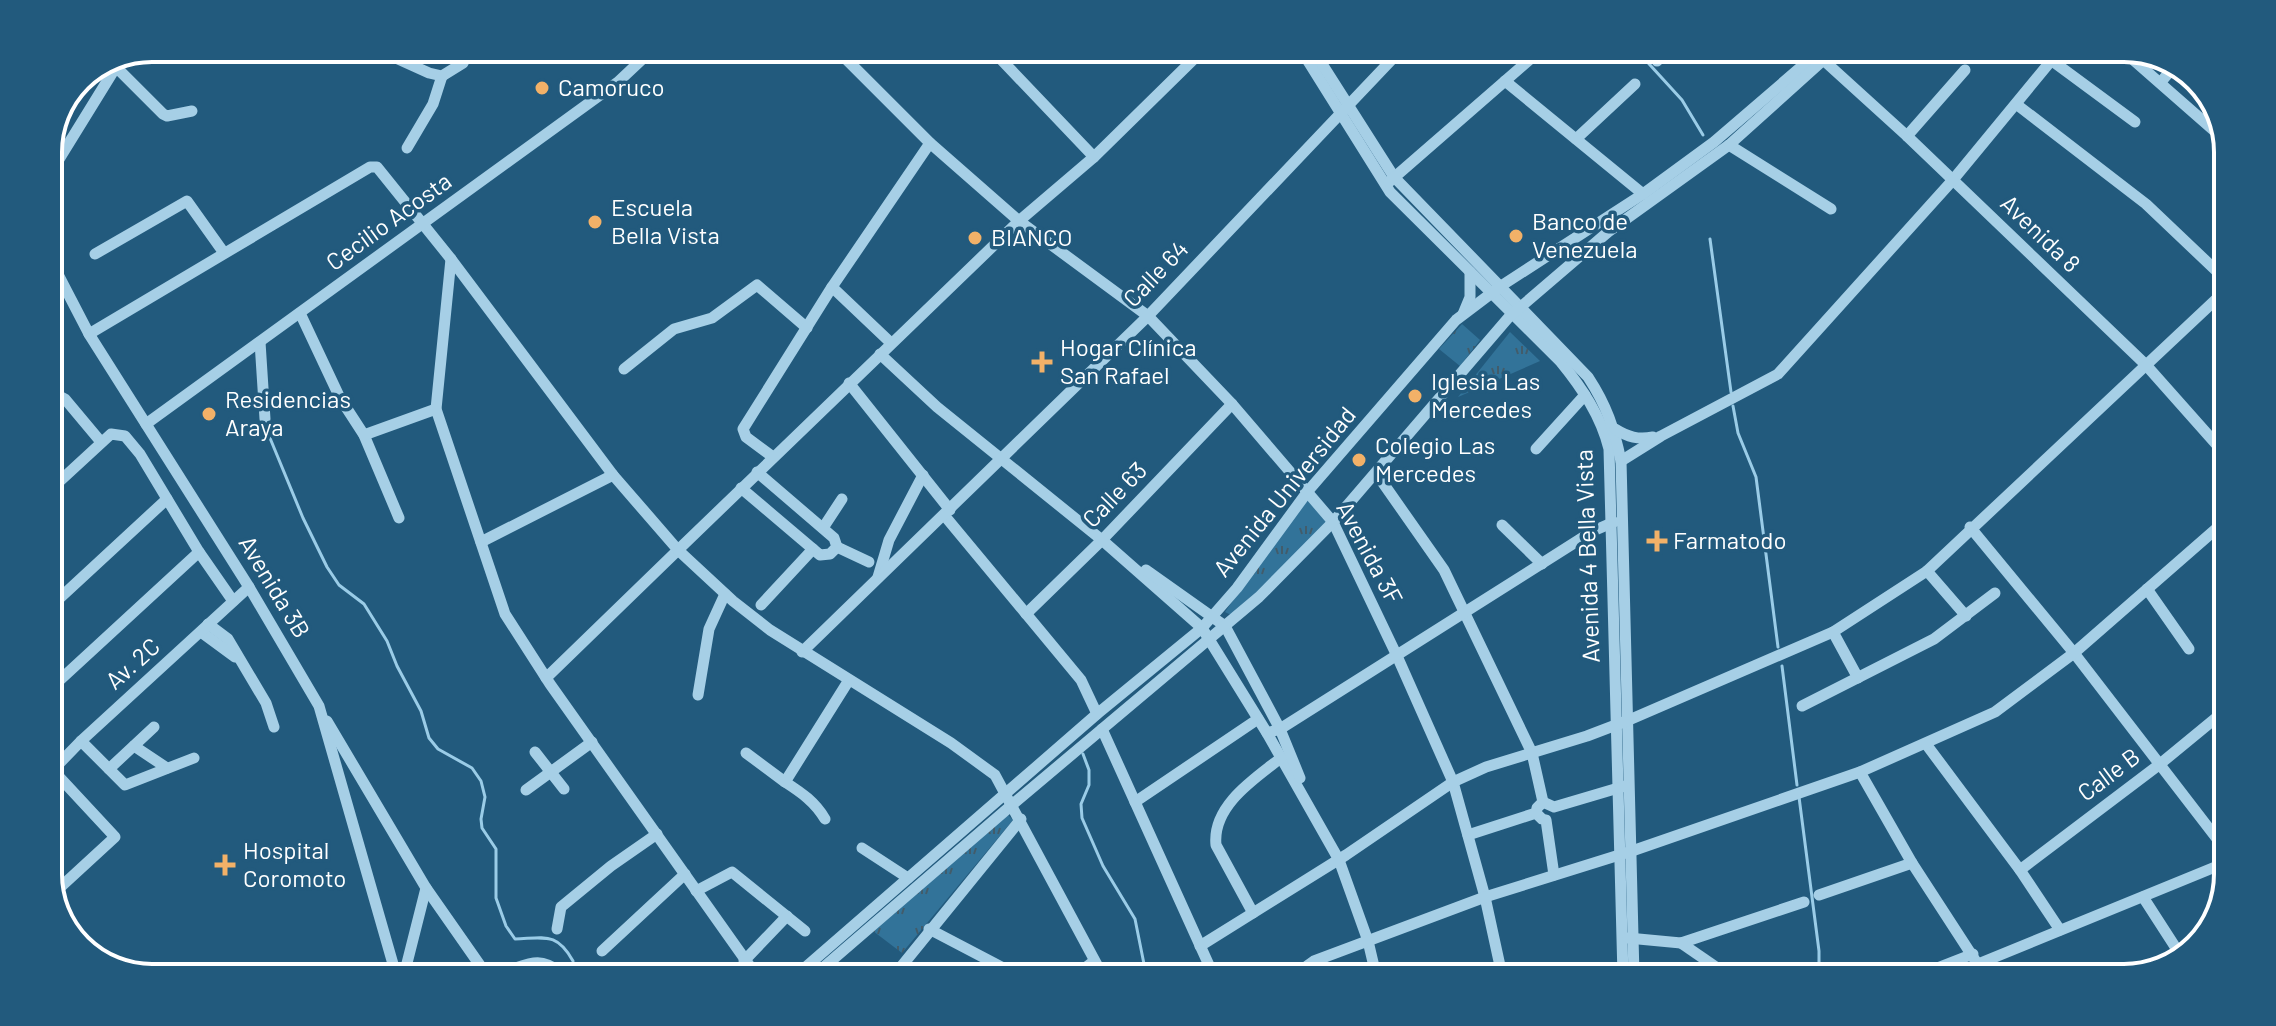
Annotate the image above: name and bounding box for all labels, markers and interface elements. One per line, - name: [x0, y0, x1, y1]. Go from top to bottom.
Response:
- place label: Camoruco: [558, 72, 665, 101]
- marker: Camoruco: [533, 79, 551, 97]
- street label: Cecilio Acosta: [320, 166, 456, 276]
- street label: Avenida 8: [1995, 188, 2087, 278]
- place label: Escuela Bella Vista: [611, 192, 720, 249]
- place label: Banco de Venezuela: [1532, 206, 1637, 263]
- marker: Escuela Bella Vista: [586, 213, 604, 231]
- place label: BIANCO: [991, 222, 1073, 251]
- marker: Banco de Venezuela: [1507, 227, 1525, 245]
- marker: BIANCO: [966, 229, 984, 247]
- street label: Calle 64: [1116, 234, 1193, 312]
- place label: Hogar Clínica San Rafael: [1060, 332, 1196, 389]
- marker: Hogar Clínica San Rafael: [1031, 351, 1053, 373]
- place label: Iglesia Las Mercedes: [1431, 366, 1540, 423]
- place label: Residencias Araya: [225, 384, 351, 441]
- marker: Iglesia Las Mercedes: [1406, 387, 1424, 405]
- street label: Avenida Universidad: [1206, 400, 1361, 582]
- marker: Residencias Araya: [200, 405, 218, 423]
- place label: Colegio Las Mercedes: [1375, 430, 1495, 487]
- street label: Avenida 4 Bella Vista: [1568, 449, 1605, 663]
- marker: Colegio Las Mercedes: [1350, 451, 1368, 469]
- street label: Calle 63: [1076, 455, 1152, 533]
- street label: Avenida 3F: [1331, 496, 1410, 609]
- place label: Farmatodo: [1673, 525, 1787, 554]
- street label: Avenida 3B: [233, 530, 317, 643]
- marker: Farmatodo: [1648, 532, 1666, 550]
- street label: Av. 2C: [99, 631, 165, 695]
- street label: Calle B: [2071, 741, 2145, 807]
- place label: Hospital Coromoto: [243, 835, 346, 892]
- marker: Hospital Coromoto: [214, 854, 236, 876]

